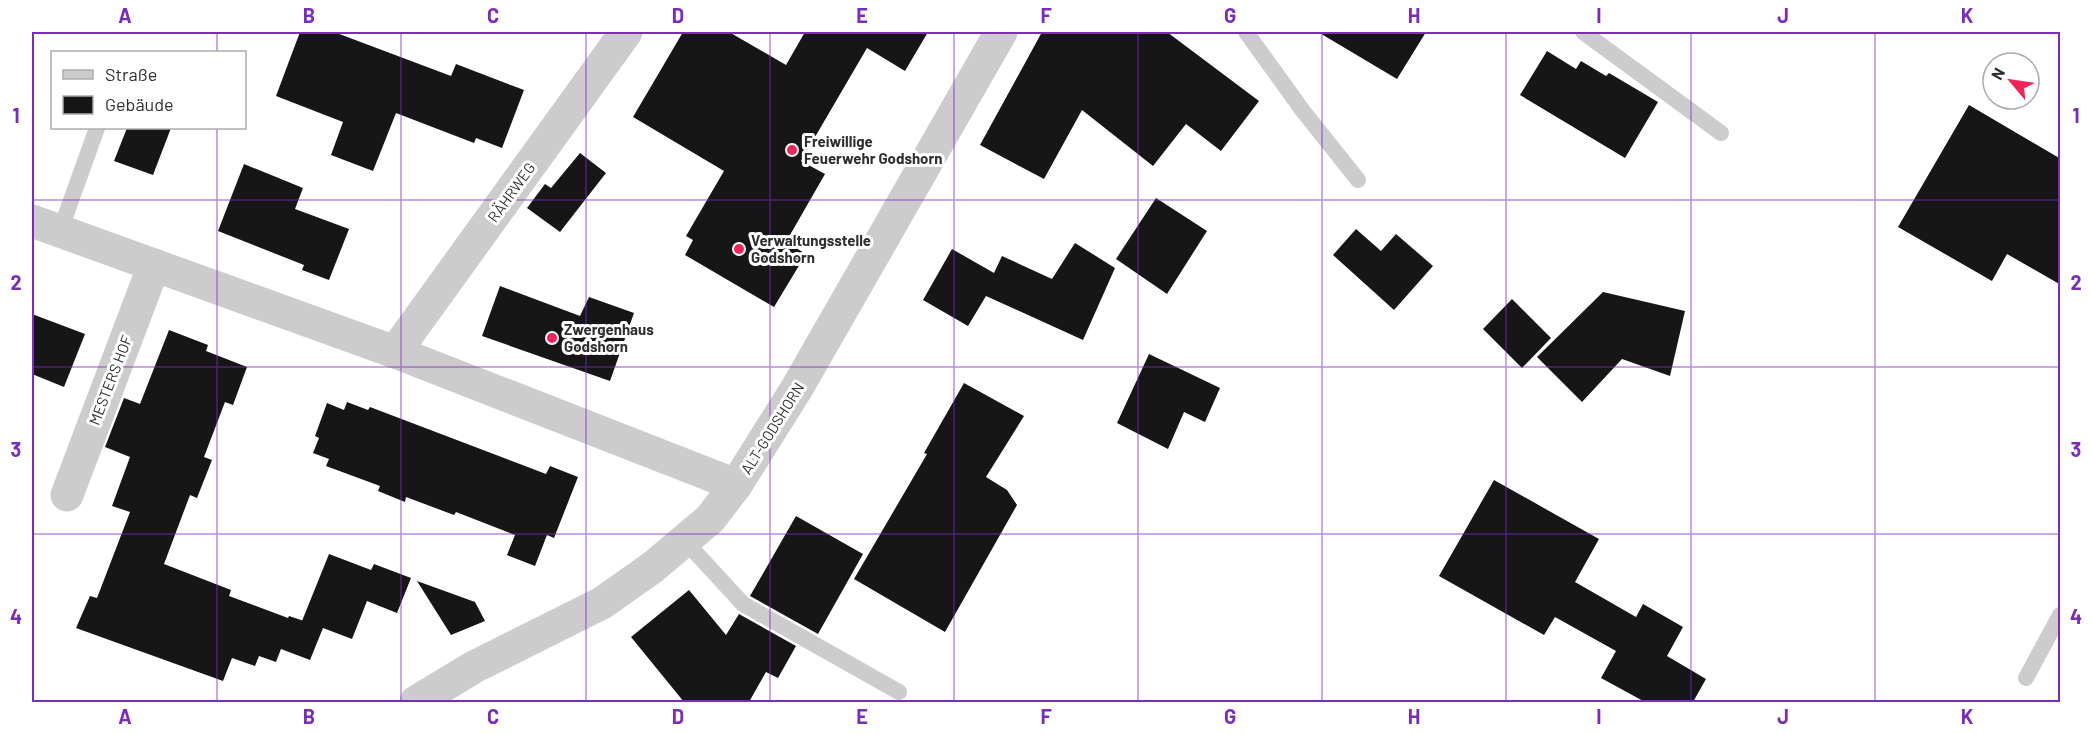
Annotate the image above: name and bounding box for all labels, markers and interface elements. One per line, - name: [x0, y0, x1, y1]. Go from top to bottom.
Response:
- text: A: [118, 3, 132, 27]
- text: B: [303, 3, 315, 27]
- text: C: [487, 3, 499, 27]
- text: D: [672, 3, 684, 27]
- text: E: [856, 3, 868, 27]
- text: F: [1040, 3, 1052, 27]
- text: G: [1224, 3, 1236, 27]
- text: H: [1408, 3, 1420, 27]
- text: I: [1596, 3, 1602, 27]
- text: J: [1777, 3, 1789, 27]
- text: K: [1961, 3, 1974, 27]
- legend: [51, 51, 246, 129]
- north arrow: [1981, 51, 2041, 111]
- text: Straße: [105, 63, 157, 85]
- text: N: [1987, 64, 2008, 83]
- text: Gebäude: [105, 93, 174, 115]
- text: 1: [12, 103, 20, 127]
- text: 1: [2072, 103, 2080, 127]
- place label: Freiwillige Feuerwehr Godshorn: [804, 132, 942, 167]
- marker: Freiwillige Feuerwehr Godshorn: [785, 143, 799, 157]
- street label: RÄHRWEG: [483, 159, 539, 225]
- place label: Verwaltungsstelle Godshorn: [751, 231, 871, 266]
- marker: Verwaltungsstelle Godshorn: [732, 242, 746, 256]
- text: 2: [10, 270, 22, 294]
- text: 2: [2070, 270, 2082, 294]
- place label: Zwergenhaus Godshorn: [564, 320, 654, 355]
- marker: Zwergenhaus Godshorn: [545, 331, 559, 345]
- street label: MESTERS HOF: [85, 332, 135, 427]
- street label: ALT-GODSHORN: [737, 379, 807, 477]
- text: 3: [11, 437, 21, 461]
- text: 3: [2071, 437, 2081, 461]
- text: 4: [10, 604, 22, 628]
- text: 4: [2070, 604, 2082, 628]
- text: A: [118, 704, 132, 728]
- text: B: [303, 704, 315, 728]
- text: C: [487, 704, 499, 728]
- text: D: [672, 704, 684, 728]
- text: E: [856, 704, 868, 728]
- text: F: [1040, 704, 1052, 728]
- text: G: [1224, 704, 1236, 728]
- text: H: [1408, 704, 1420, 728]
- text: I: [1596, 704, 1602, 728]
- text: J: [1777, 704, 1789, 728]
- text: K: [1961, 704, 1974, 728]

